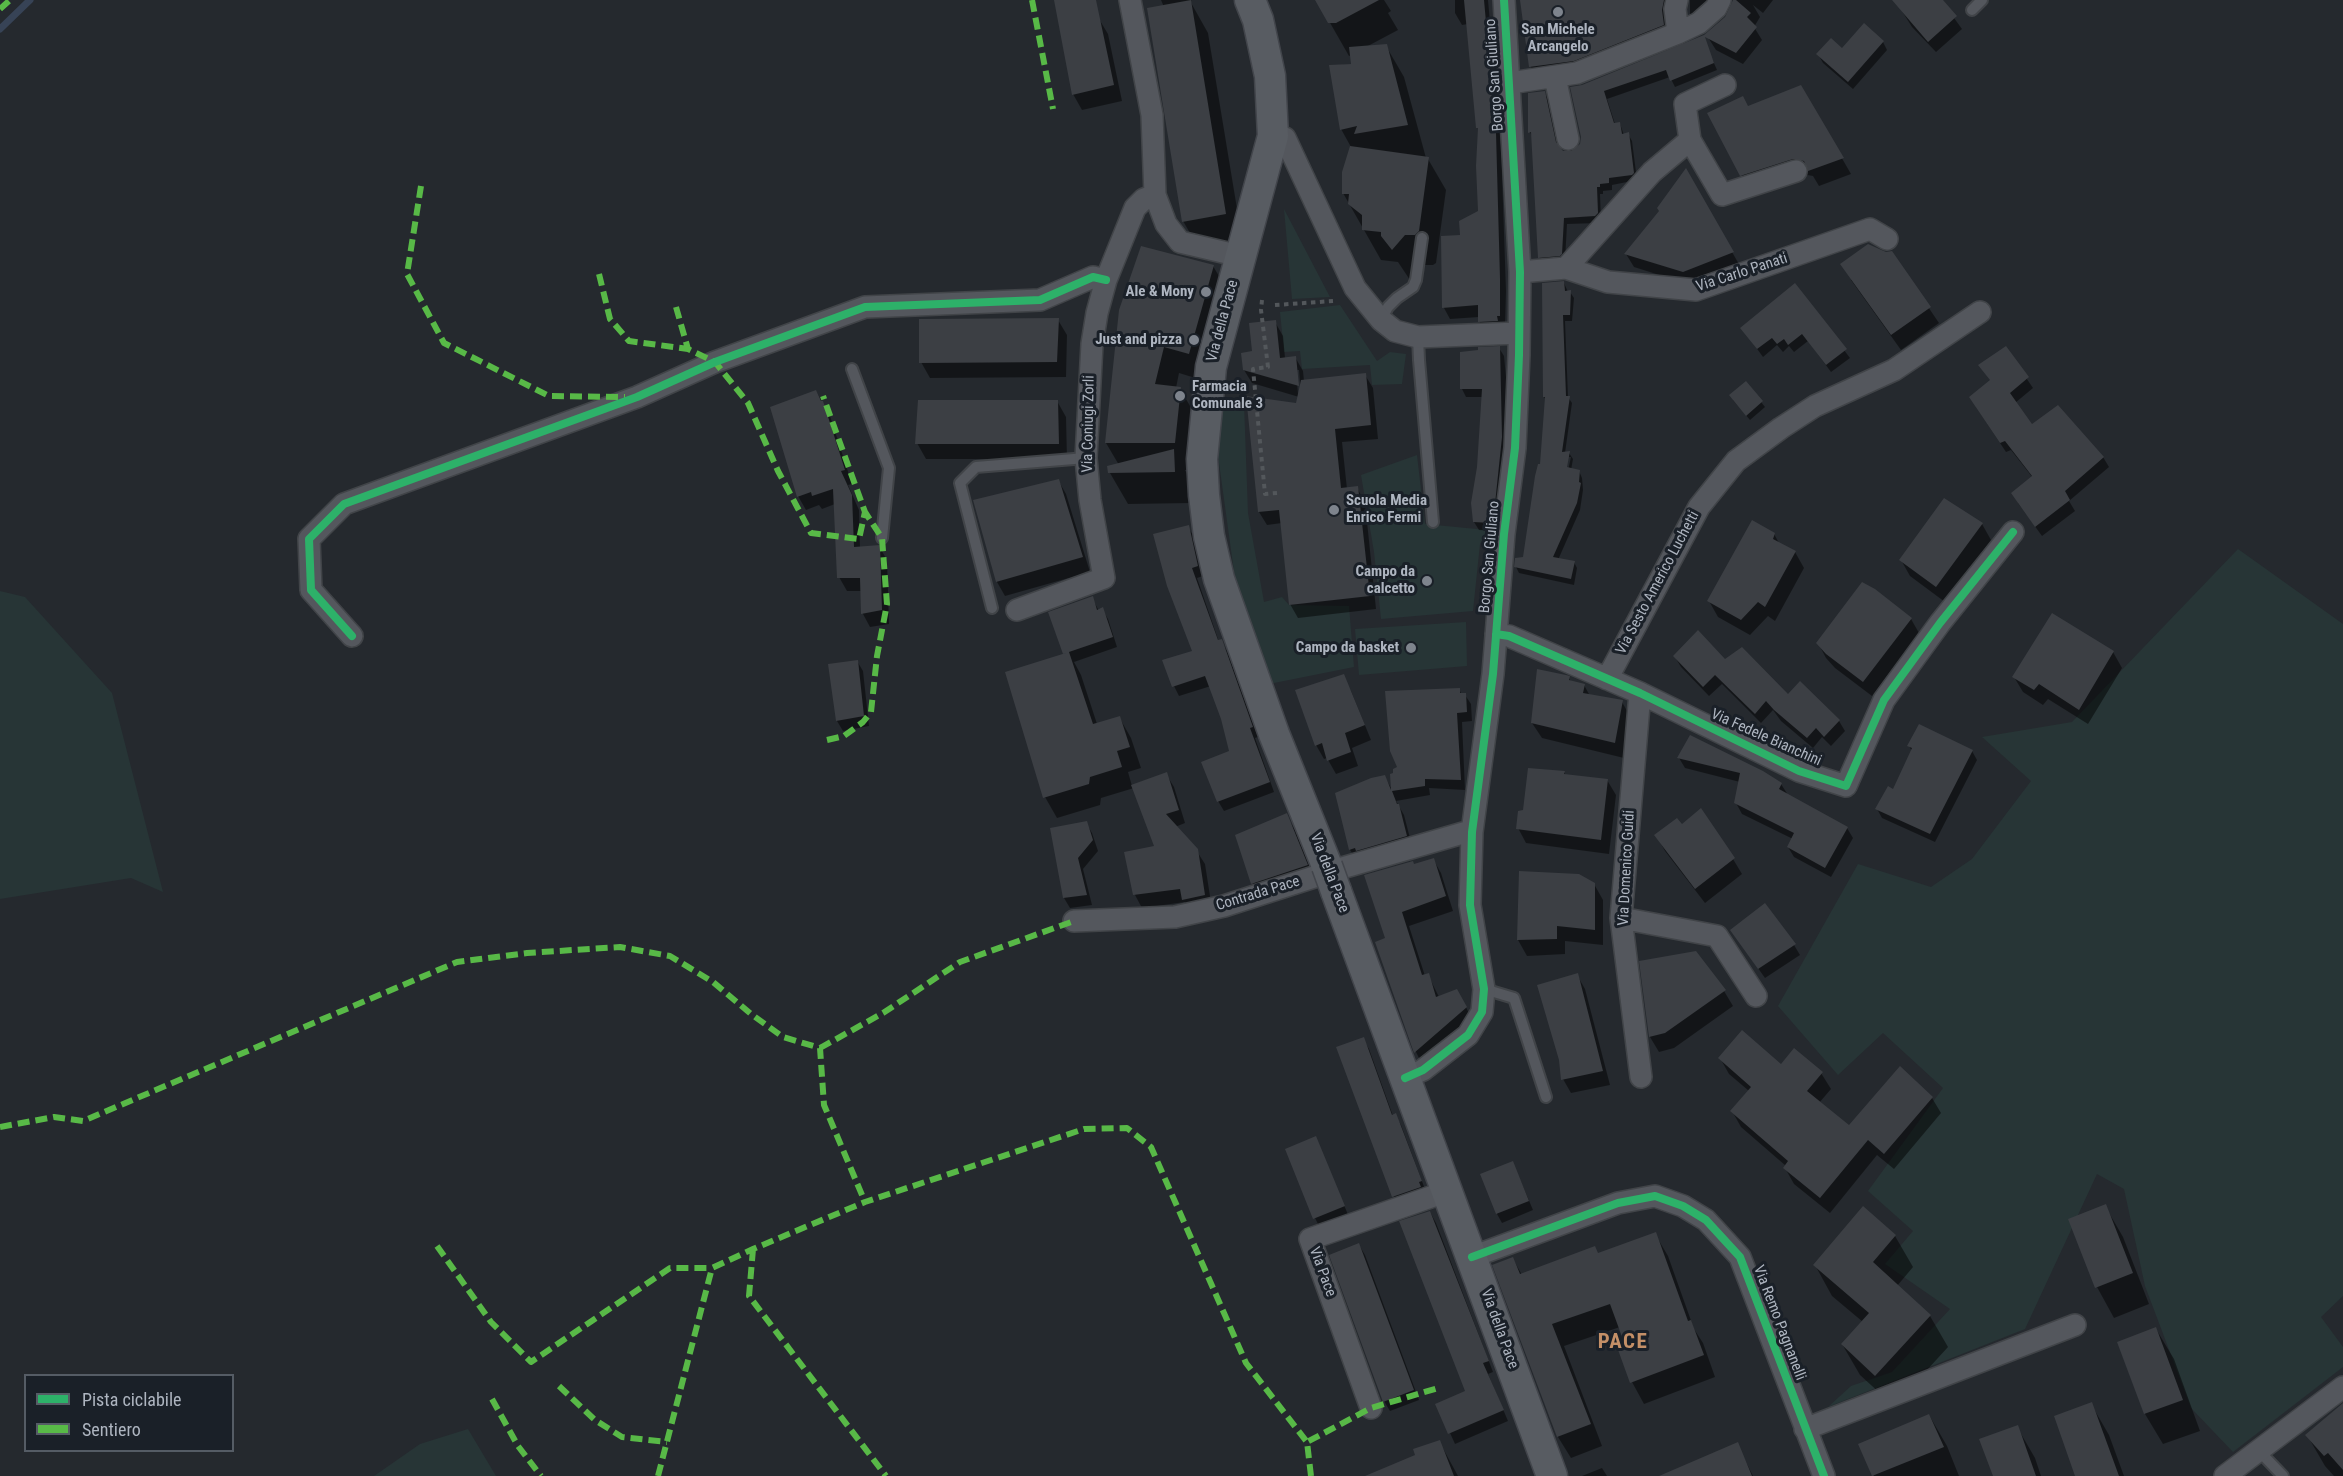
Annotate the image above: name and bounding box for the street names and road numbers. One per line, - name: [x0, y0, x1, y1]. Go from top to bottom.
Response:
- street label: Borgo San Giuliano: [1482, 18, 1508, 132]
- street label: Via Carlo Panati: [1694, 250, 1790, 296]
- street label: Via della Pace: [1203, 278, 1243, 364]
- street label: Via Coniugi Zorli: [1079, 375, 1099, 473]
- street label: Borgo San Giuliano: [1476, 500, 1504, 614]
- street label: Via Sesto Americo Luchetti: [1613, 508, 1703, 658]
- street label: Via Fedele Bianchini: [1708, 706, 1824, 770]
- street label: Via Domenico Guidi: [1615, 810, 1639, 926]
- street label: Via della Pace: [1306, 831, 1352, 915]
- street label: Contrada Pace: [1214, 873, 1302, 915]
- street label: Via Pace: [1305, 1245, 1339, 1299]
- street label: Via Remo Pagnanelli: [1749, 1263, 1809, 1383]
- street label: Via della Pace: [1476, 1287, 1522, 1371]

